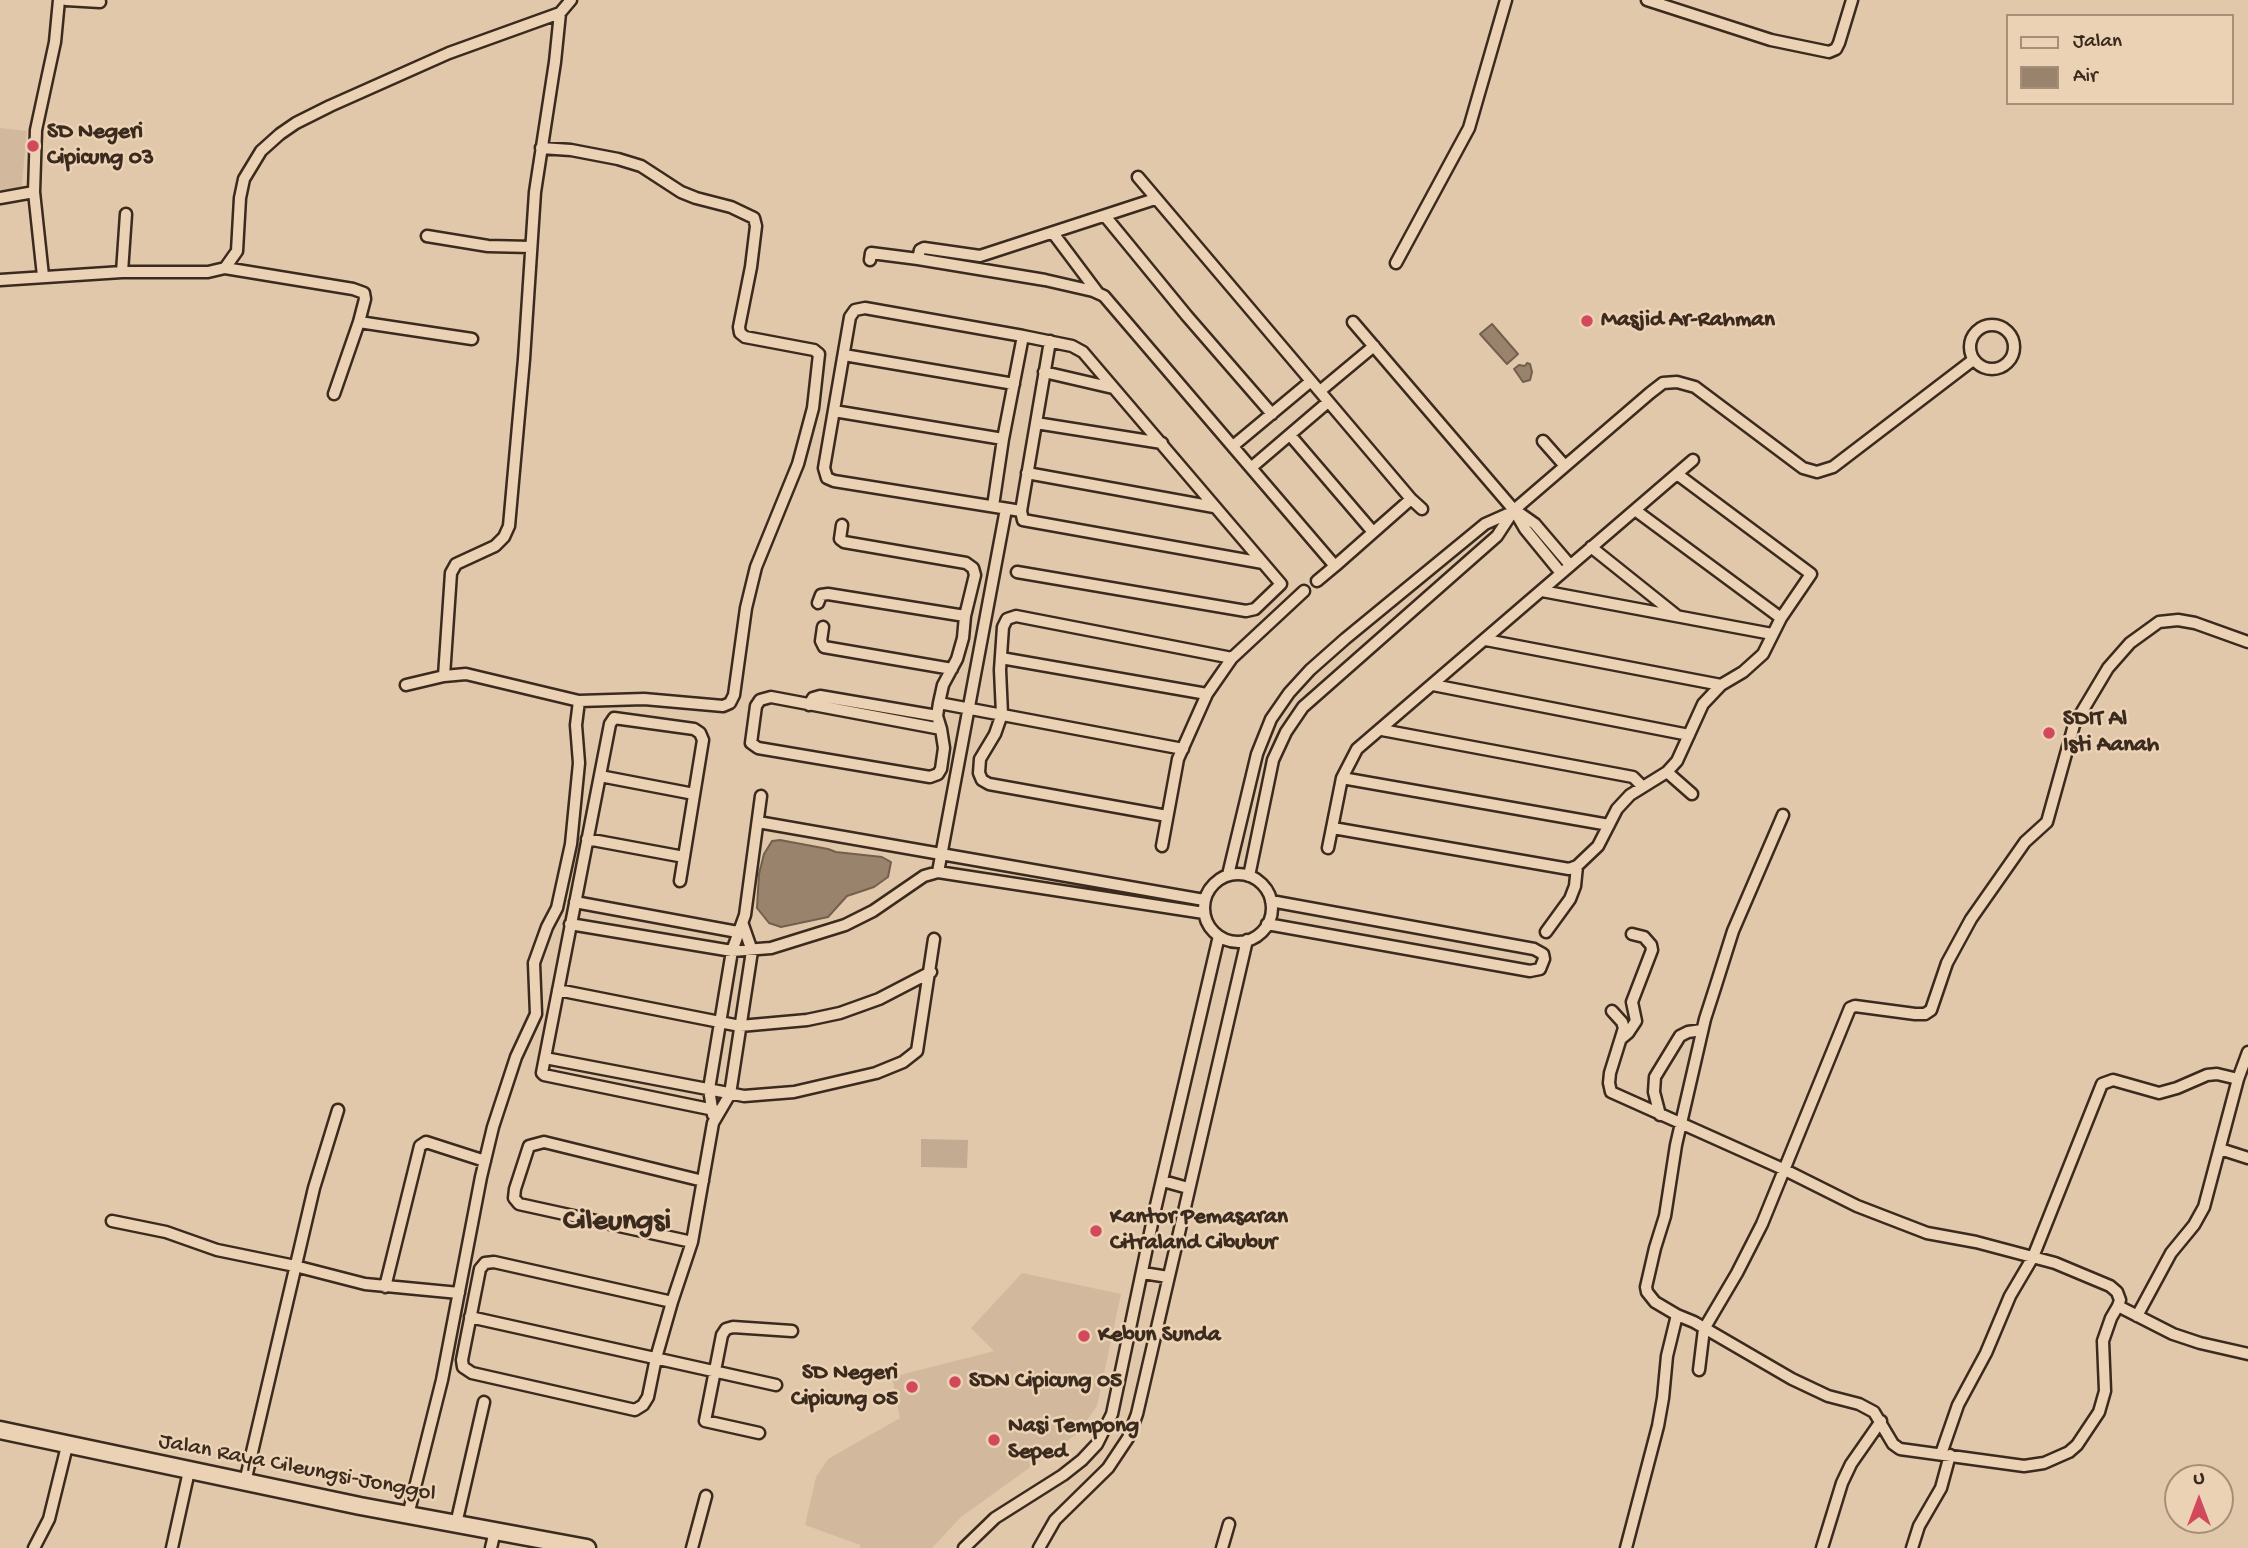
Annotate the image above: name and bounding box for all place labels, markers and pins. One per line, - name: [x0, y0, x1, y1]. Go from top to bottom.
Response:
- place label: SD Negeri Cipicung 03: [47, 119, 154, 173]
- marker: SD Negeri Cipicung 03: [25, 138, 41, 154]
- place label: Masjid Ar-Rahman: [1601, 307, 1775, 335]
- marker: Masjid Ar-Rahman: [1579, 313, 1595, 329]
- place label: SDIT Al Isti Aanah: [2063, 706, 2159, 760]
- marker: SDIT Al Isti Aanah: [2041, 725, 2057, 741]
- place label: Kantor Pemasaran Citraland Cibubur: [1110, 1204, 1288, 1258]
- marker: Kantor Pemasaran Citraland Cibubur: [1088, 1223, 1104, 1239]
- place label: Kebun Sunda: [1098, 1322, 1220, 1350]
- marker: Kebun Sunda: [1076, 1328, 1092, 1344]
- place label: SD Negeri Cipicung 05: [791, 1360, 898, 1414]
- place label: SDN Cipicung 05: [969, 1368, 1122, 1396]
- marker: SDN Cipicung 05: [947, 1374, 963, 1390]
- marker: SD Negeri Cipicung 05: [904, 1379, 920, 1395]
- place label: Nasi Tempong Seped: [1008, 1413, 1139, 1467]
- marker: Nasi Tempong Seped: [986, 1432, 1002, 1448]

